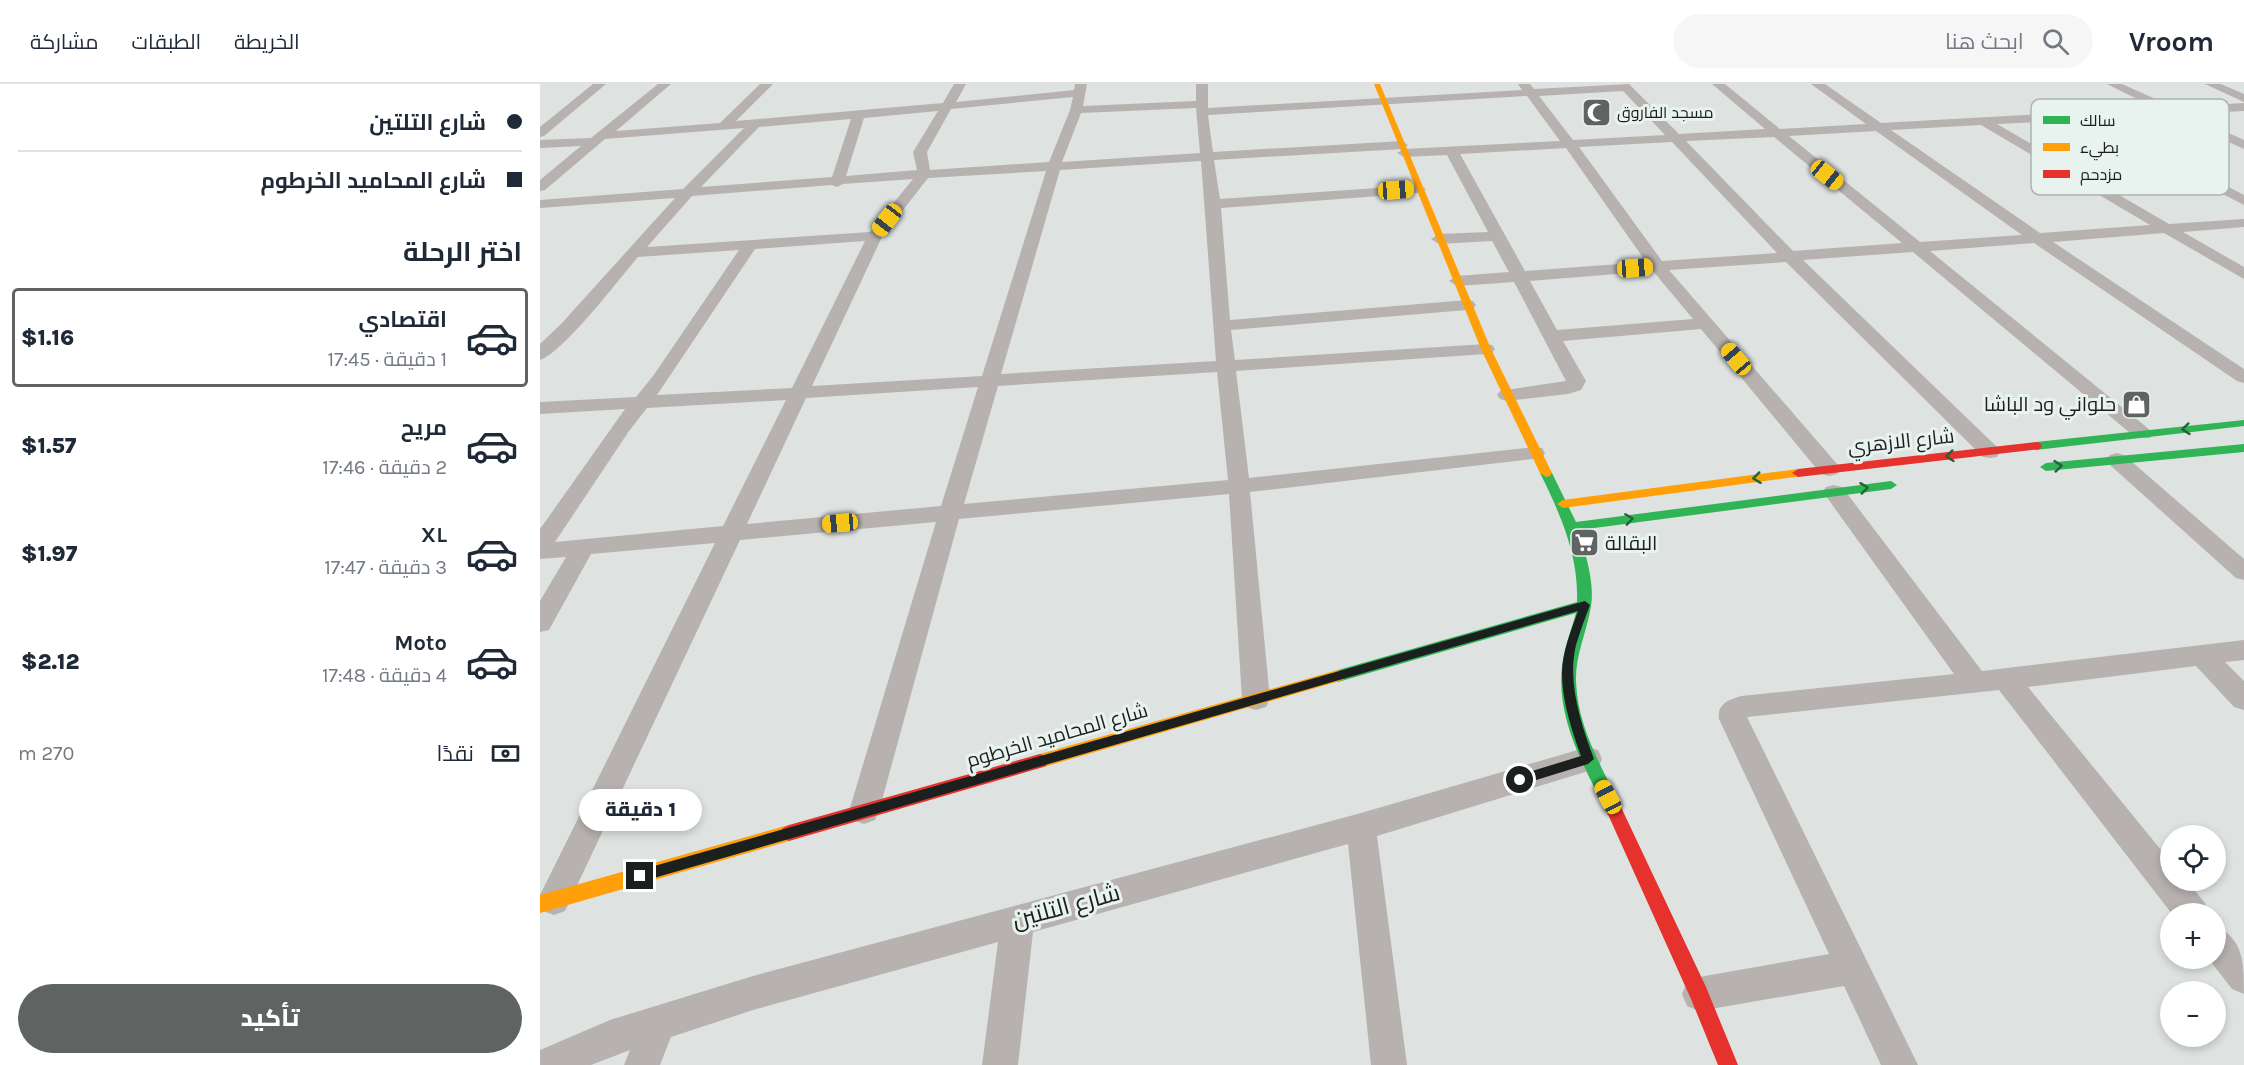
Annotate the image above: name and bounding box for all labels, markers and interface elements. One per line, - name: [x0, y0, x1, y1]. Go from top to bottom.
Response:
- search box: [1673, 14, 2093, 68]
- icon: search: [2039, 25, 2072, 58]
- text: Vroom: [2129, 25, 2214, 58]
- text: ابحث هنا: [1945, 29, 2024, 55]
- text: مشاركة: [30, 30, 99, 54]
- text: الطبقات: [132, 30, 201, 54]
- text: الخريطة: [234, 30, 300, 54]
- mosque icon: مسجد الفاروق: [1580, 96, 1612, 128]
- legend: [2031, 99, 2229, 195]
- place label: مسجد الفاروق: [1617, 103, 1713, 123]
- text: شارع التلتين: [369, 110, 486, 136]
- text: سالك: [2080, 111, 2115, 130]
- text: بطيء: [2080, 138, 2119, 161]
- car: [1807, 157, 1847, 193]
- text: مزدحم: [2080, 165, 2122, 186]
- text: شارع المحاميد الخرطوم: [260, 168, 486, 194]
- car: [1377, 180, 1415, 200]
- car: [869, 200, 905, 240]
- text: اختر الرحلة: [403, 236, 522, 268]
- car: [1616, 258, 1654, 278]
- text: اقتصادي: [358, 307, 447, 333]
- icon: car: [465, 311, 519, 365]
- text: $1.16: [21, 325, 74, 351]
- car: [1718, 339, 1754, 379]
- text: 1 دقيقة · 17:45: [327, 348, 447, 371]
- shop icon: حلواني ود الباشا: [2121, 388, 2153, 420]
- place label: حلواني ود الباشا: [1984, 393, 2116, 420]
- text: مريح: [401, 415, 447, 441]
- icon: car: [465, 419, 519, 473]
- one-way arrow: [2181, 422, 2190, 435]
- street label: شارع الازهري: [1847, 424, 1956, 462]
- text: $1.57: [21, 433, 76, 459]
- one-way arrow: [1946, 449, 1955, 462]
- text: 2 دقيقة · 17:46: [322, 456, 447, 479]
- one-way arrow: [2054, 460, 2063, 473]
- one-way arrow: [1752, 471, 1761, 484]
- one-way arrow: [1860, 482, 1869, 495]
- car: [821, 512, 859, 534]
- one-way arrow: [1625, 513, 1634, 525]
- text: XL: [421, 522, 447, 548]
- icon: car: [465, 527, 519, 581]
- supermarket icon: البقالة: [1568, 527, 1600, 559]
- place label: البقالة: [1605, 532, 1658, 555]
- text: $1.97: [21, 541, 77, 567]
- text: 3 دقيقة · 17:47: [324, 556, 447, 579]
- text: Moto: [394, 630, 447, 656]
- icon: car: [465, 635, 519, 689]
- text: $2.12: [21, 649, 79, 675]
- text: 4 دقيقة · 17:48: [322, 664, 447, 687]
- street label: شارع المحاميد الخرطوم: [964, 699, 1151, 774]
- icon: cash: [489, 737, 522, 770]
- text: نقدًا: [436, 741, 474, 767]
- text: 270 m: [18, 742, 74, 765]
- route start: [1506, 766, 1533, 793]
- car: [1592, 777, 1624, 817]
- callout: 1 دقيقة: [579, 789, 702, 831]
- text: 1 دقيقة: [605, 798, 676, 821]
- map controls: [2160, 825, 2226, 1047]
- button: locate: [2160, 825, 2226, 891]
- route end: [626, 862, 653, 889]
- street label: شارع التلتين: [1009, 878, 1124, 936]
- button: +: [2160, 903, 2226, 969]
- button: −: [2160, 981, 2226, 1047]
- button: تأكيد: [18, 984, 522, 1053]

